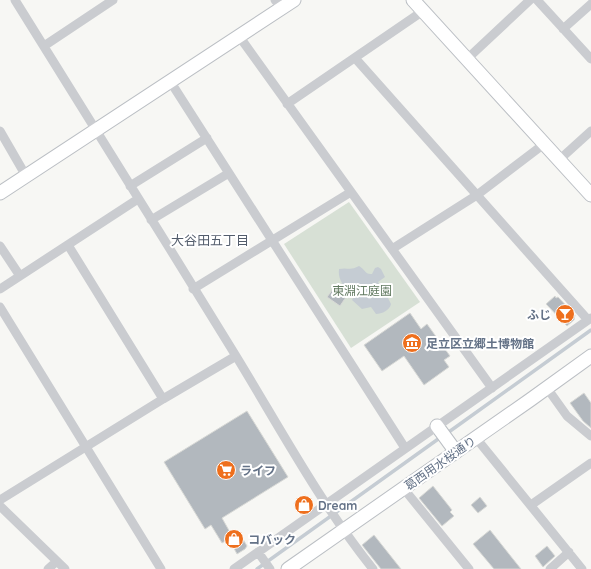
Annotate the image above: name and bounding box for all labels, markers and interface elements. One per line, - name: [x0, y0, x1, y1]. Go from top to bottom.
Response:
- district label: 大谷田五丁目: [171, 232, 249, 248]
- park label: 東淵江庭園: [332, 283, 392, 298]
- bar icon: ふじ: [554, 303, 576, 325]
- place label: ふじ: [527, 307, 551, 322]
- museum icon: 足立区立郷土博物館: [401, 332, 423, 354]
- place label: 足立区立郷土博物館: [426, 336, 534, 351]
- street label: 葛西用水桜通り: [401, 433, 479, 493]
- supermarket icon: ライフ: [215, 459, 237, 481]
- place label: ライフ: [240, 463, 276, 478]
- shop icon: Dream: [293, 494, 315, 516]
- place label: Dream: [318, 498, 357, 513]
- shop icon: コバック: [223, 528, 245, 550]
- place label: コバック: [248, 532, 296, 547]

